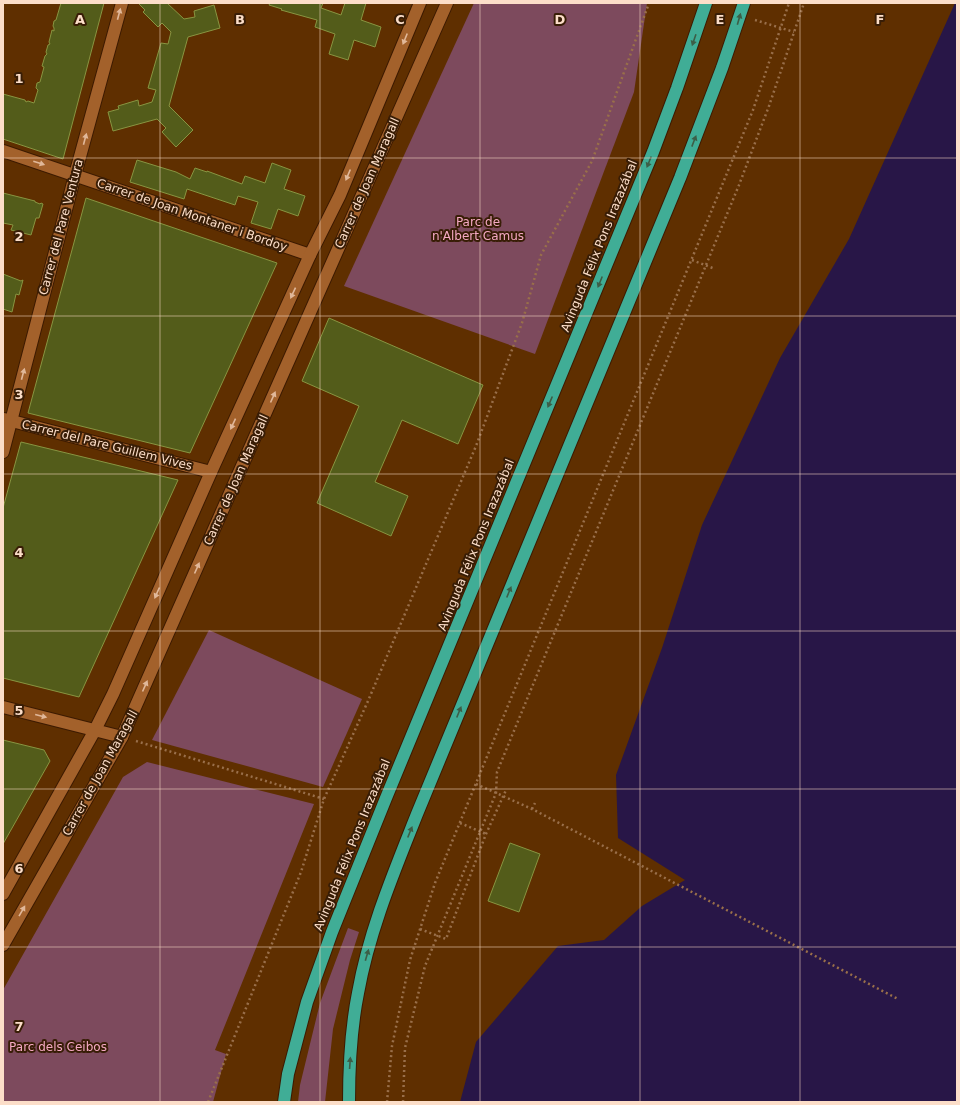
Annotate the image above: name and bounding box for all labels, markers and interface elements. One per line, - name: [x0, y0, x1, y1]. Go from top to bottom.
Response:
- one-way arrow: [116, 8, 122, 20]
- text: A: [75, 12, 85, 27]
- text: B: [235, 12, 245, 27]
- text: C: [395, 12, 405, 27]
- text: D: [555, 12, 566, 27]
- text: E: [716, 12, 724, 27]
- text: F: [876, 12, 884, 27]
- one-way arrow: [736, 13, 742, 25]
- one-way arrow: [401, 33, 408, 45]
- one-way arrow: [690, 34, 696, 46]
- text: 1: [14, 71, 24, 86]
- street label: Carrer de Joan Maragall: [332, 116, 402, 250]
- one-way arrow: [82, 133, 88, 146]
- one-way arrow: [692, 135, 698, 147]
- one-way arrow: [646, 156, 652, 168]
- street label: Carrer del Pare Ventura: [36, 157, 86, 297]
- street label: Avinguda Félix Pons Irazazábal: [558, 158, 640, 334]
- one-way arrow: [33, 160, 45, 166]
- one-way arrow: [345, 170, 351, 182]
- street label: Carrer de Joan Montaner i Bordoy: [95, 176, 289, 254]
- park label: Parc de n'Albert Camus: [432, 215, 524, 243]
- text: 2: [14, 229, 24, 244]
- one-way arrow: [596, 277, 602, 289]
- one-way arrow: [289, 287, 295, 299]
- one-way arrow: [21, 367, 27, 380]
- text: 3: [14, 387, 24, 402]
- one-way arrow: [270, 392, 276, 403]
- one-way arrow: [547, 397, 553, 408]
- street label: Carrer de Joan Maragall: [201, 413, 271, 547]
- street label: Carrer del Pare Guillem Vives: [20, 417, 194, 473]
- one-way arrow: [230, 418, 236, 429]
- street label: Avinguda Félix Pons Irazazábal: [435, 457, 517, 633]
- text: 4: [14, 545, 24, 560]
- one-way arrow: [195, 561, 201, 573]
- one-way arrow: [506, 586, 512, 597]
- one-way arrow: [154, 588, 160, 599]
- one-way arrow: [142, 681, 148, 692]
- text: 5: [14, 703, 24, 718]
- one-way arrow: [456, 706, 462, 717]
- street label: Carrer de Joan Maragall: [60, 708, 140, 838]
- one-way arrow: [35, 714, 47, 720]
- street label: Avinguda Félix Pons Irazazábal: [311, 757, 393, 933]
- one-way arrow: [407, 826, 413, 838]
- text: 6: [14, 861, 24, 876]
- one-way arrow: [19, 905, 26, 917]
- one-way arrow: [364, 949, 370, 961]
- text: 7: [14, 1019, 24, 1034]
- park label: Parc dels Ceibos: [9, 1040, 107, 1054]
- one-way arrow: [347, 1057, 354, 1069]

